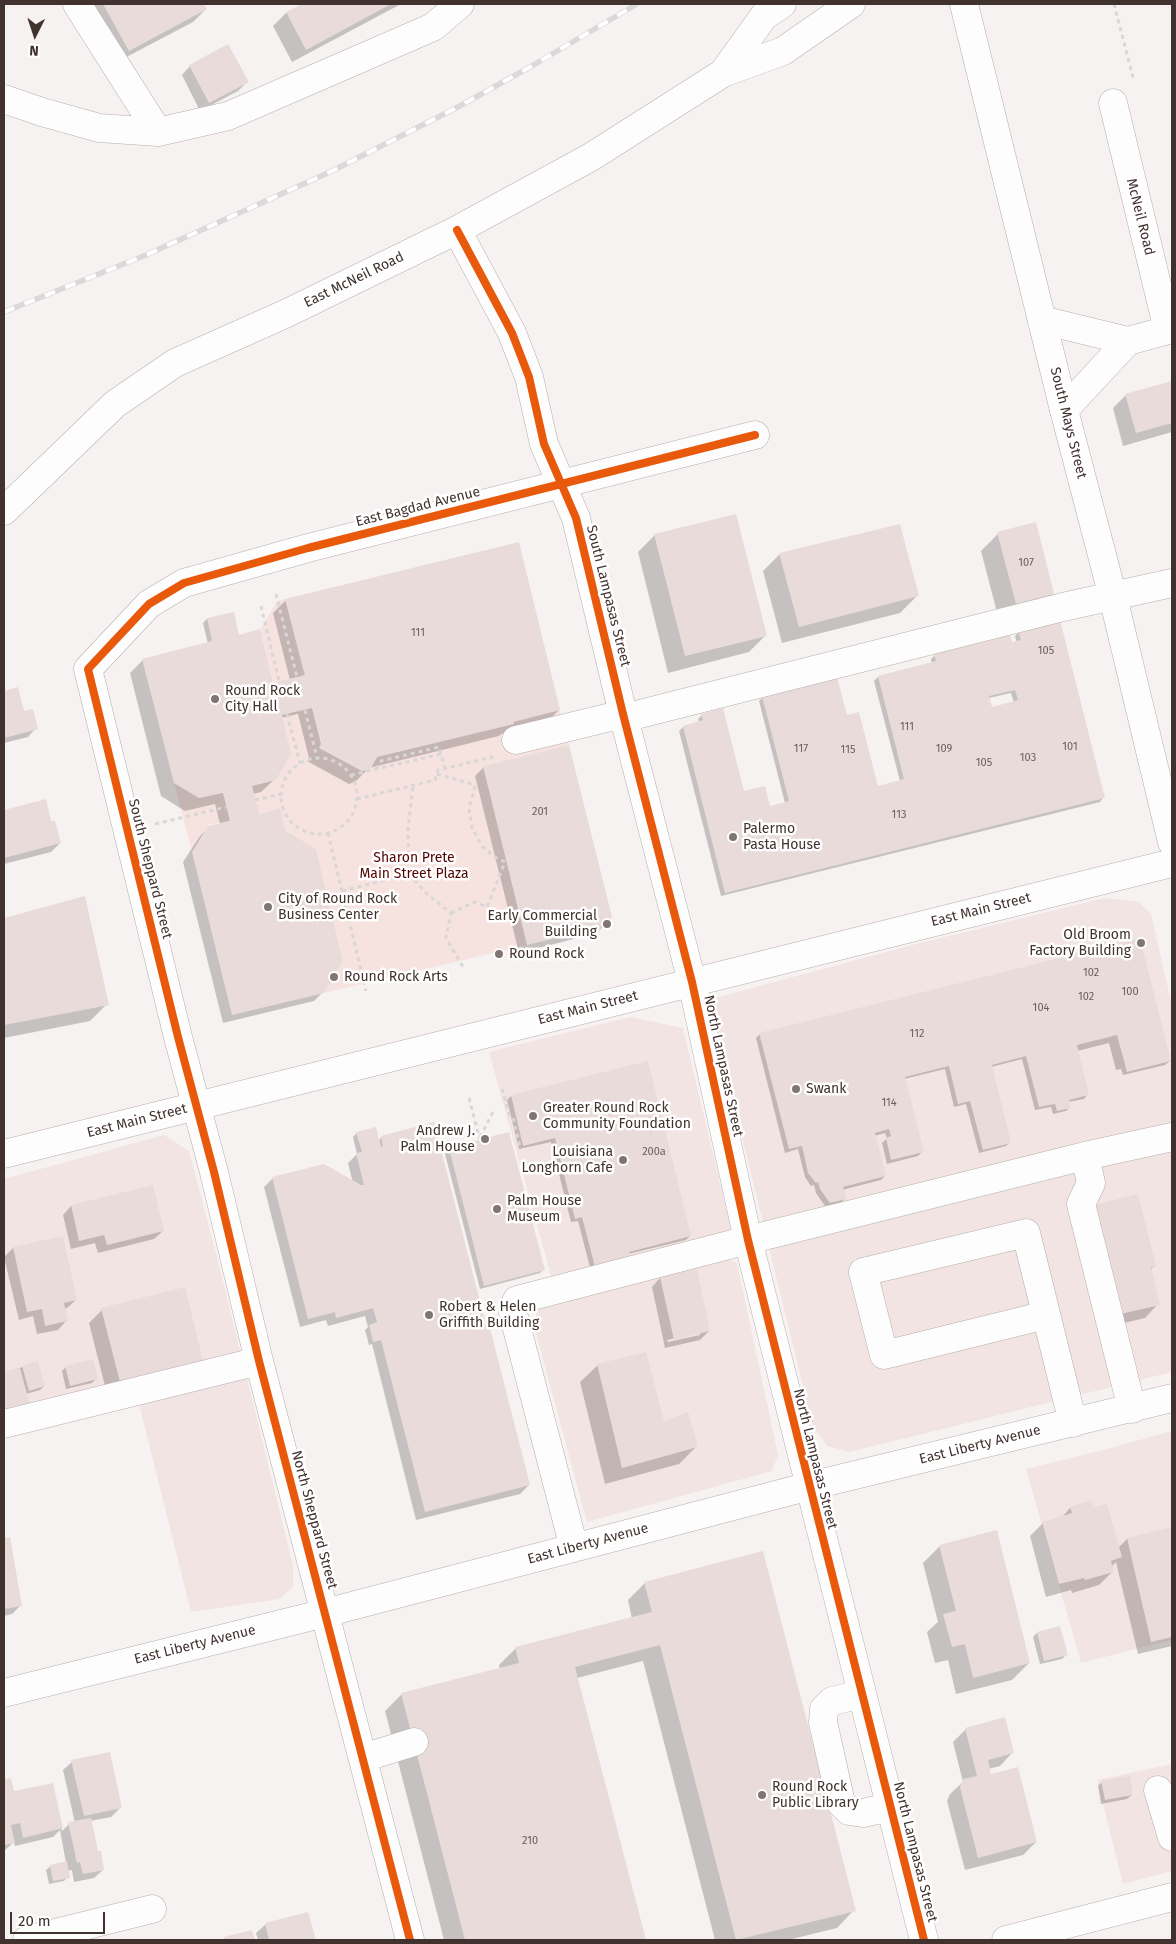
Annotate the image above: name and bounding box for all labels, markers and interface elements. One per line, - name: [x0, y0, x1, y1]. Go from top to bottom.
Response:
- north arrow: [10, 10, 60, 60]
- text: N: [29, 42, 39, 59]
- street label: McNeil Road: [1122, 177, 1158, 257]
- street label: East McNeil Road: [301, 249, 407, 311]
- street label: South Mays Street: [1046, 366, 1090, 480]
- street label: East Bagdad Avenue: [354, 483, 482, 531]
- street label: South Lampasas Street: [582, 524, 634, 668]
- house number: 107: [1018, 556, 1034, 570]
- house number: 111: [411, 626, 425, 640]
- house number: 105: [1038, 644, 1054, 658]
- place label: Round Rock City Hall: [225, 683, 300, 716]
- marker: Round Rock City Hall: [209, 693, 221, 705]
- house number: 111: [900, 720, 914, 734]
- house number: 101: [1062, 740, 1078, 754]
- house number: 117: [794, 742, 808, 756]
- house number: 109: [936, 742, 952, 756]
- house number: 115: [841, 743, 855, 757]
- house number: 103: [1020, 751, 1036, 765]
- house number: 105: [976, 756, 992, 770]
- street label: South Sheppard Street: [124, 797, 176, 941]
- house number: 201: [532, 805, 548, 819]
- house number: 113: [892, 808, 906, 822]
- place label: Palermo Pasta House: [743, 821, 821, 854]
- marker: Palermo Pasta House: [727, 831, 739, 843]
- park label: Sharon Prete Main Street Plaza: [359, 850, 469, 882]
- street label: East Main Street: [929, 889, 1033, 931]
- place label: City of Round Rock Business Center: [278, 891, 397, 924]
- marker: City of Round Rock Business Center: [262, 901, 274, 913]
- place label: Early Commercial Building: [488, 908, 597, 940]
- marker: Early Commercial Building: [601, 918, 613, 930]
- place label: Old Broom Factory Building: [1029, 927, 1131, 960]
- marker: Old Broom Factory Building: [1135, 937, 1147, 949]
- place label: Round Rock: [509, 946, 584, 962]
- marker: Round Rock: [493, 948, 505, 960]
- house number: 102: [1083, 966, 1099, 980]
- place label: Round Rock Arts: [344, 969, 448, 985]
- marker: Round Rock Arts: [328, 971, 340, 983]
- house number: 100: [1121, 985, 1139, 999]
- street label: East Main Street: [536, 987, 640, 1029]
- house number: 102: [1078, 990, 1094, 1004]
- street label: North Lampasas Street: [700, 994, 746, 1138]
- house number: 104: [1033, 1001, 1049, 1015]
- house number: 112: [910, 1027, 924, 1041]
- place label: Swank: [806, 1081, 846, 1097]
- marker: Swank: [790, 1083, 802, 1095]
- house number: 114: [881, 1096, 897, 1110]
- street label: East Main Street: [85, 1100, 189, 1142]
- place label: Greater Round Rock Community Foundation: [543, 1100, 691, 1132]
- marker: Greater Round Rock Community Foundation: [527, 1110, 539, 1122]
- place label: Andrew J. Palm House: [400, 1123, 475, 1156]
- marker: Andrew J. Palm House: [479, 1133, 491, 1145]
- place label: Louisiana Longhorn Cafe: [522, 1144, 613, 1176]
- house number: 200a: [642, 1145, 666, 1159]
- marker: Louisiana Longhorn Cafe: [617, 1154, 629, 1166]
- place label: Palm House Museum: [507, 1193, 582, 1226]
- marker: Palm House Museum: [491, 1203, 503, 1215]
- place label: Robert & Helen Griffith Building: [439, 1299, 539, 1331]
- marker: Robert & Helen Griffith Building: [423, 1309, 435, 1321]
- street label: North Lampasas Street: [789, 1387, 841, 1531]
- street label: East Liberty Avenue: [918, 1422, 1042, 1468]
- street label: North Sheppard Street: [287, 1449, 341, 1591]
- street label: East Liberty Avenue: [526, 1520, 650, 1568]
- street label: East Liberty Avenue: [133, 1622, 257, 1668]
- place label: Round Rock Public Library: [772, 1779, 859, 1811]
- street label: North Lampasas Street: [889, 1780, 941, 1924]
- marker: Round Rock Public Library: [756, 1789, 768, 1801]
- house number: 210: [522, 1834, 538, 1848]
- scale bar: [12, 1902, 108, 1934]
- text: 20 m: [18, 1912, 51, 1930]

